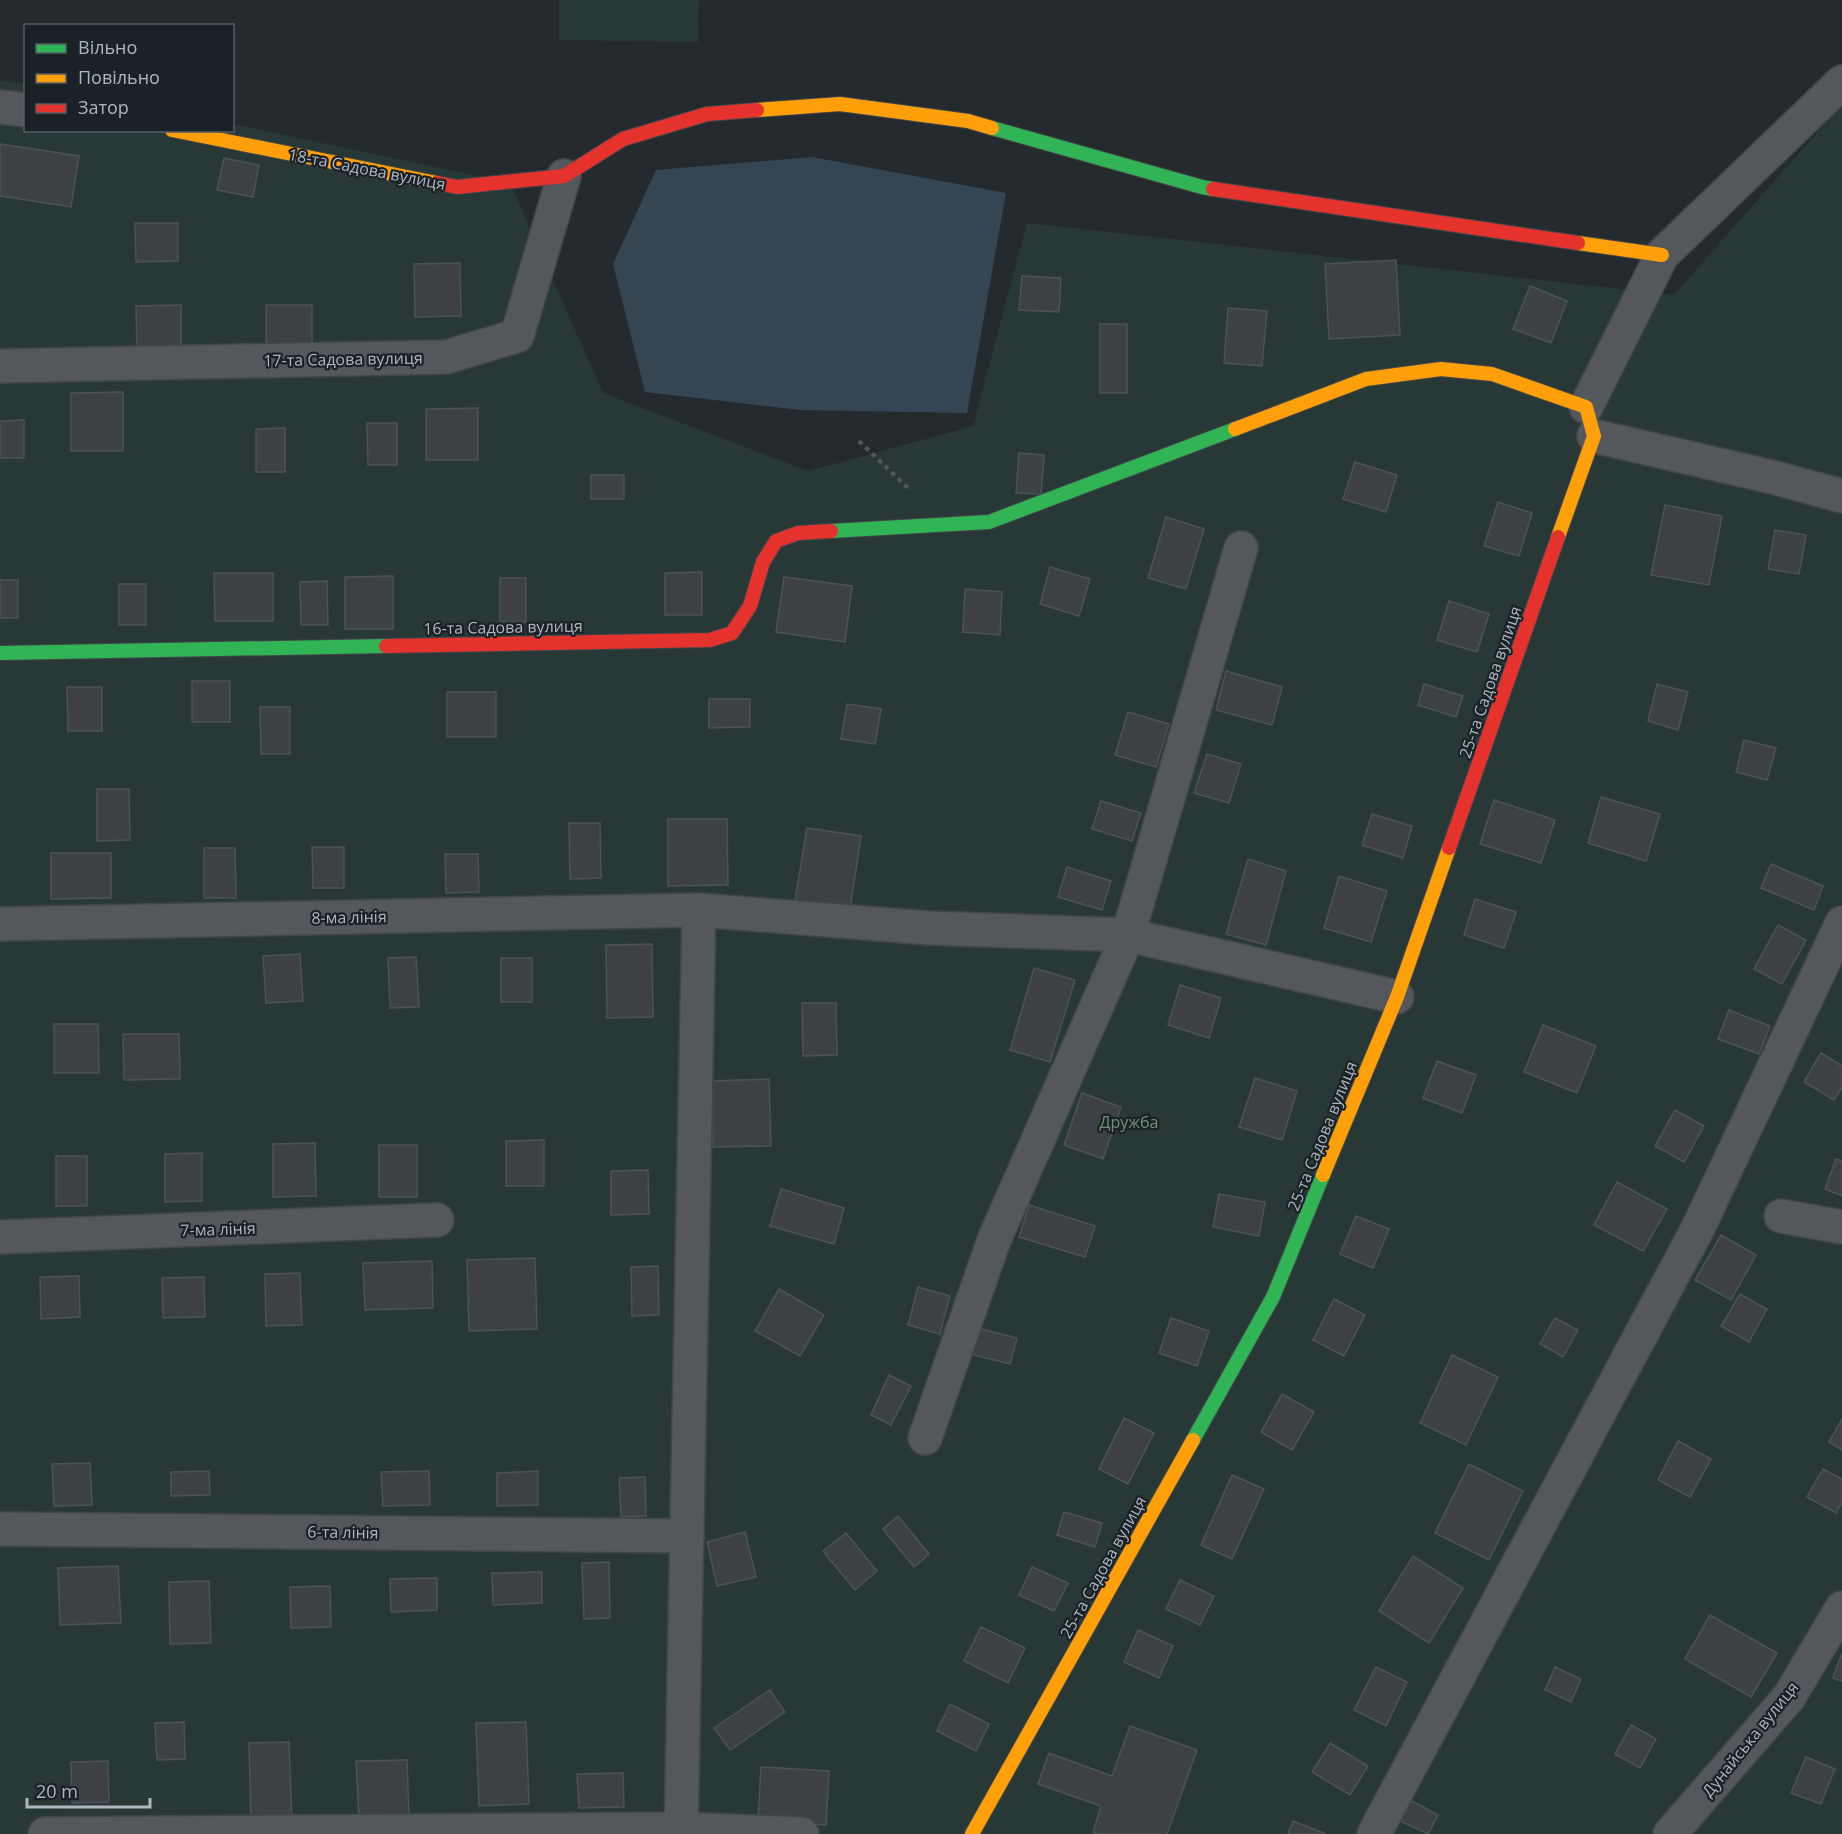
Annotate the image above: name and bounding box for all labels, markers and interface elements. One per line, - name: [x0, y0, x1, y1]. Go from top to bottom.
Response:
- legend: [24, 24, 234, 132]
- text: Вільно: [78, 35, 137, 59]
- text: Повільно: [78, 65, 160, 89]
- text: Затор: [78, 95, 129, 119]
- street label: 18-та Садова вулиця: [287, 143, 447, 195]
- street label: 17-та Садова вулиця: [263, 347, 423, 371]
- street label: 25-та Садова вулиця: [1454, 603, 1526, 761]
- street label: 16-та Садова вулиця: [423, 615, 583, 639]
- street label: 8-ма лінія: [311, 905, 387, 929]
- street label: 25-та Садова вулиця: [1282, 1058, 1362, 1214]
- park label: Дружба: [1100, 1111, 1158, 1133]
- street label: 7-ма лінія: [180, 1217, 256, 1241]
- street label: 25-та Садова вулиця: [1055, 1492, 1151, 1642]
- street label: 6-та лінія: [307, 1520, 379, 1544]
- street label: Дунайська вулиця: [1697, 1677, 1803, 1801]
- scale bar: [27, 1771, 150, 1809]
- text: 20 m: [36, 1779, 78, 1803]

